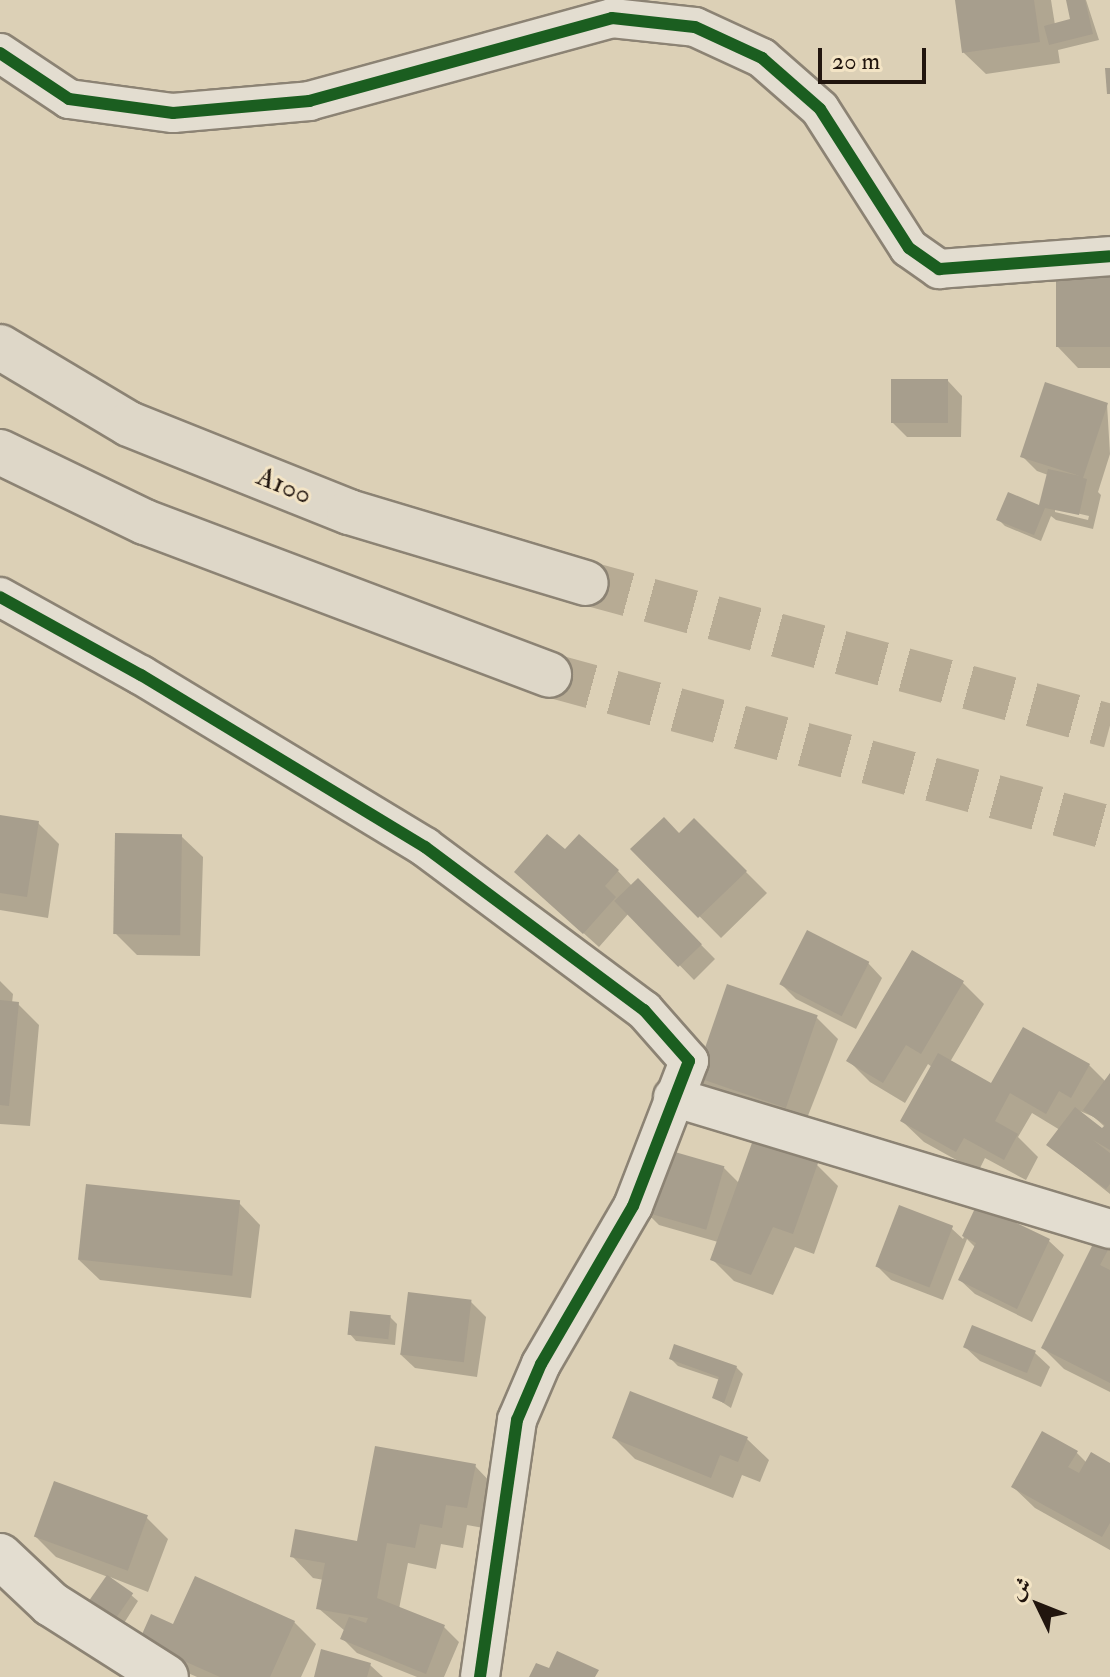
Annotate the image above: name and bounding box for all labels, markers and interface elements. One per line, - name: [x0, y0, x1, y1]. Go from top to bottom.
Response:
- scale bar: [822, 32, 930, 82]
- text: 20 m: [832, 46, 880, 77]
- street label: A100: [252, 460, 316, 512]
- north arrow: [998, 1565, 1078, 1645]
- text: ش: [1003, 1571, 1038, 1606]

